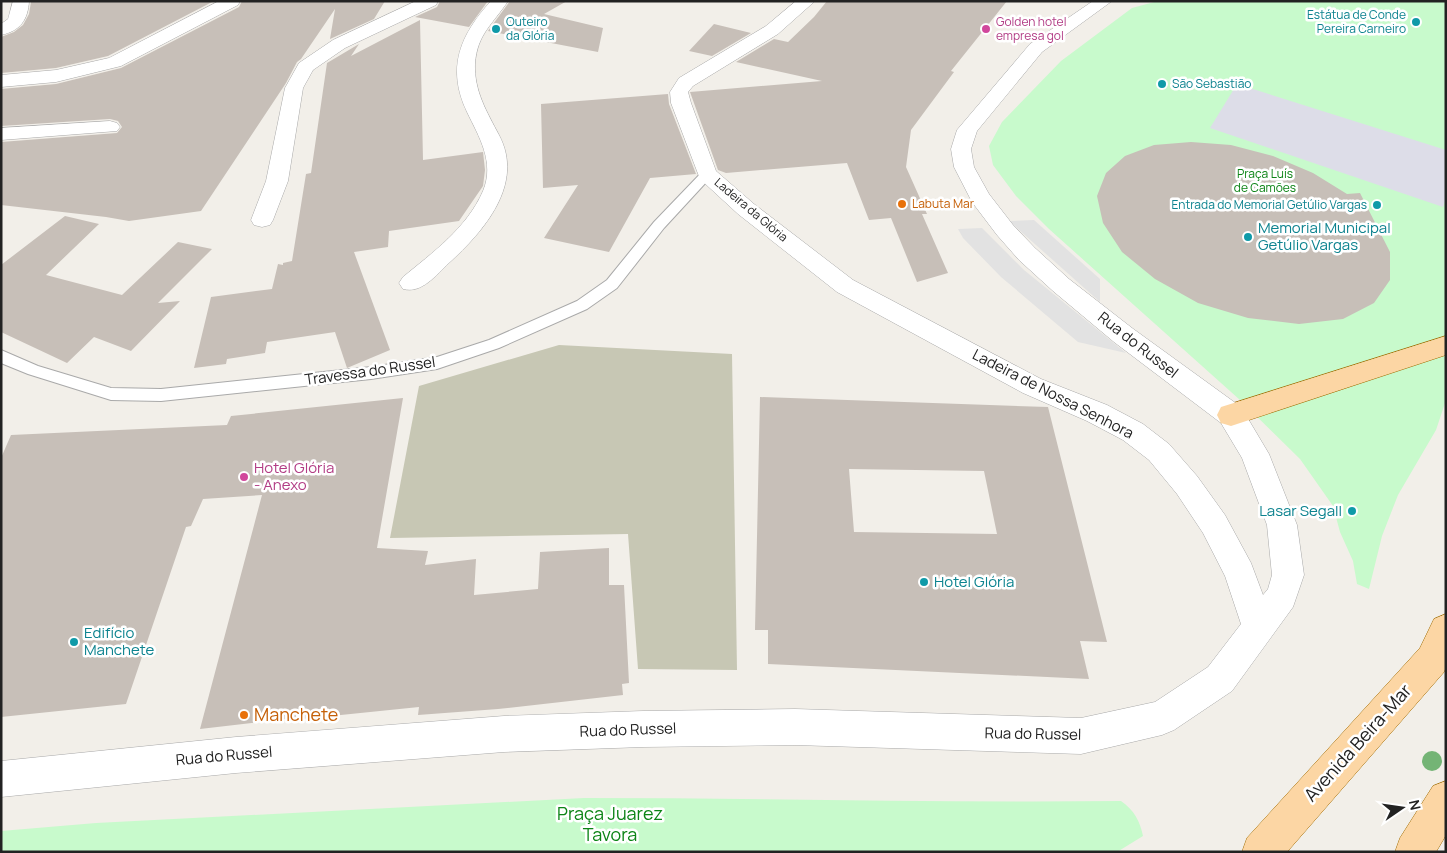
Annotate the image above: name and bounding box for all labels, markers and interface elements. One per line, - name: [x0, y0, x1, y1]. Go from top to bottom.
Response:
- place label: Estátua de Conde Pereira Carneiro: [1307, 6, 1406, 37]
- place label: Outeiro da Glória: [506, 13, 554, 44]
- place label: Golden hotel empresa gol: [996, 13, 1066, 44]
- marker: Estátua de Conde Pereira Carneiro: [1410, 16, 1422, 28]
- marker: Outeiro da Glória: [490, 23, 502, 35]
- marker: Golden hotel empresa gol: [980, 23, 992, 35]
- place label: São Sebastião: [1172, 75, 1251, 92]
- marker: São Sebastião: [1156, 78, 1168, 90]
- park label: Praça Luís de Camões: [1234, 165, 1296, 196]
- street label: Ladeira da Glória: [711, 174, 792, 245]
- place label: Labuta Mar: [912, 195, 975, 212]
- place label: Entrada do Memorial Getúlio Vargas: [1172, 196, 1367, 213]
- marker: Labuta Mar: [896, 198, 908, 210]
- marker: Entrada do Memorial Getúlio Vargas: [1371, 199, 1383, 211]
- place label: Memorial Municipal Getúlio Vargas: [1258, 217, 1391, 255]
- marker: Memorial Municipal Getúlio Vargas: [1242, 231, 1254, 243]
- street label: Rua do Russel: [1094, 307, 1183, 383]
- street label: Ladeira de Nossa Senhora: [969, 344, 1137, 443]
- street label: Travessa do Russel: [303, 351, 437, 390]
- place label: Hotel Glória - Anexo: [254, 457, 334, 495]
- marker: Hotel Glória - Anexo: [238, 471, 250, 483]
- place label: Lasar Segall: [1259, 500, 1342, 521]
- marker: Lasar Segall: [1346, 505, 1358, 517]
- place label: Hotel Glória: [934, 571, 1014, 592]
- marker: Hotel Glória: [918, 576, 930, 588]
- place label: Edifício Manchete: [84, 622, 154, 660]
- marker: Edifício Manchete: [68, 636, 80, 648]
- street label: Avenida Beira-Mar: [1298, 678, 1417, 806]
- place label: Manchete: [254, 702, 338, 726]
- marker: Manchete: [238, 709, 250, 721]
- street label: Rua do Russel: [579, 717, 677, 742]
- street label: Rua do Russel: [984, 722, 1082, 745]
- street label: Rua do Russel: [175, 741, 273, 770]
- north arrow: [1377, 783, 1427, 833]
- text: N: [1405, 798, 1426, 812]
- park label: Praça Juarez Tavora: [557, 801, 663, 846]

